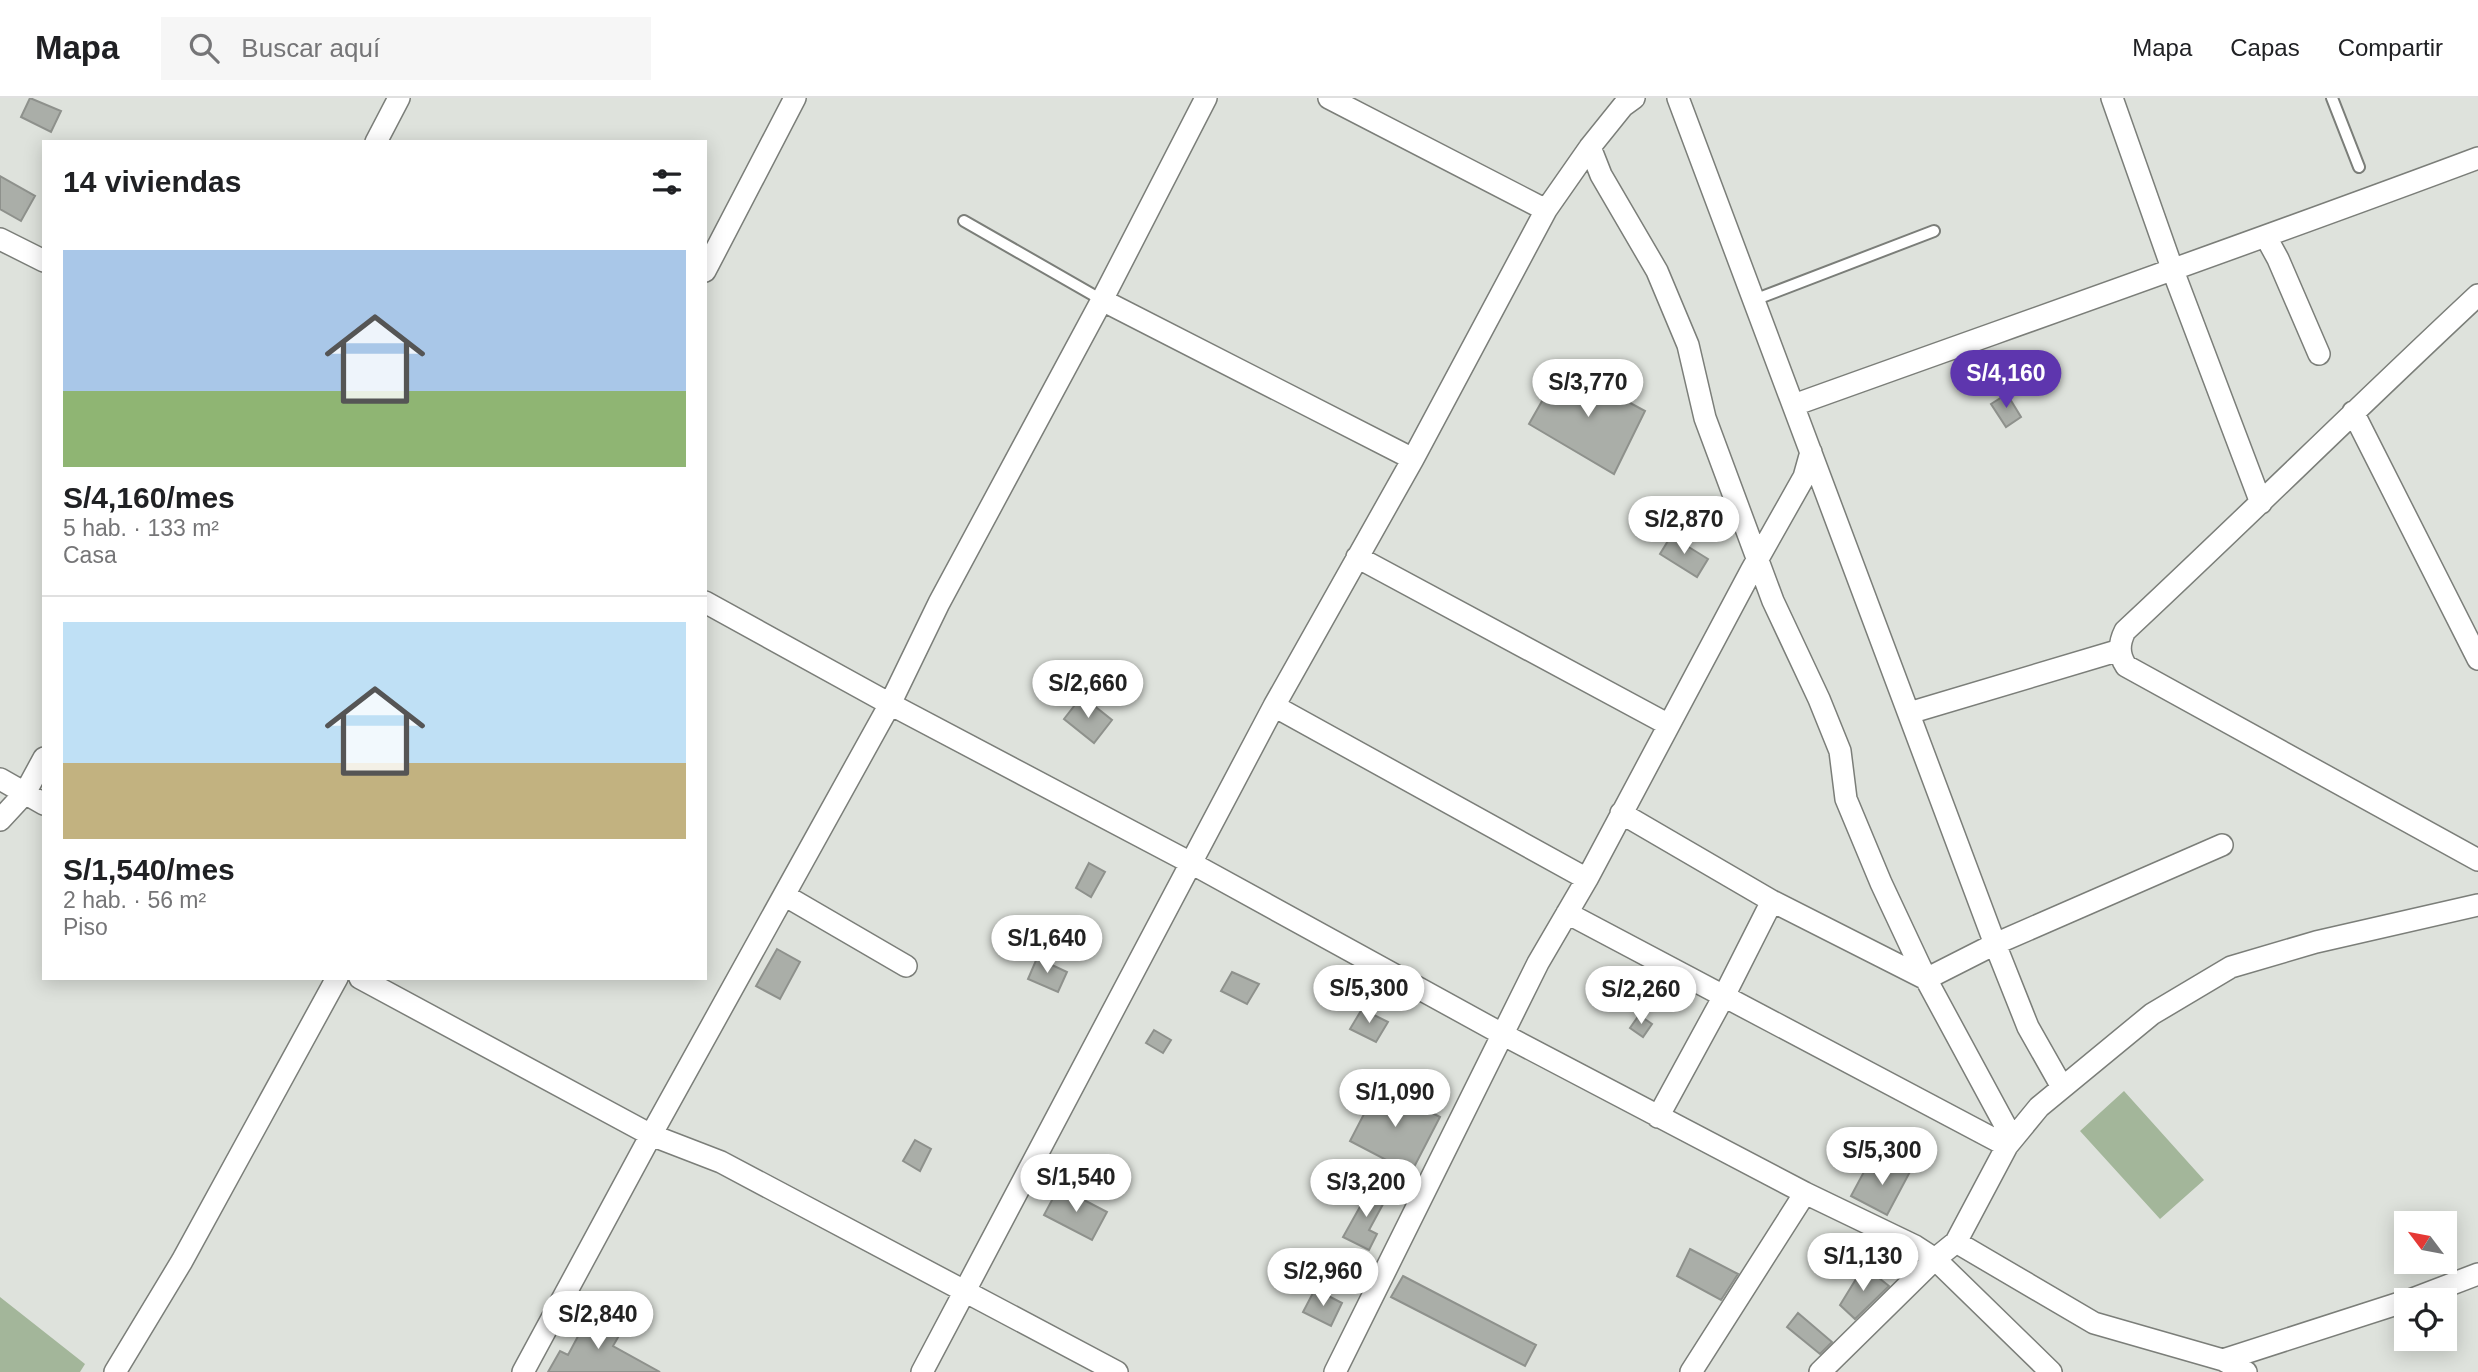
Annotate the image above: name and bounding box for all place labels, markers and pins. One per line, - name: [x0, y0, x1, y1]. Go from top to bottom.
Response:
- pin: S/4,160: [1941, 350, 2071, 410]
- pin: S/3,770: [1523, 360, 1653, 419]
- pin: S/2,870: [1619, 496, 1749, 556]
- pin: S/2,660: [1023, 660, 1153, 720]
- pin: S/1,640: [982, 916, 1112, 975]
- pin: S/5,300: [1304, 965, 1434, 1025]
- pin: S/2,260: [1576, 967, 1706, 1026]
- pin: S/1,090: [1330, 1070, 1460, 1129]
- pin: S/5,300: [1817, 1128, 1947, 1187]
- pin: S/1,540: [1011, 1154, 1141, 1214]
- pin: S/3,200: [1301, 1160, 1431, 1219]
- pin: S/1,130: [1798, 1234, 1928, 1293]
- pin: S/2,960: [1258, 1248, 1388, 1308]
- pin: S/2,840: [533, 1292, 663, 1351]

